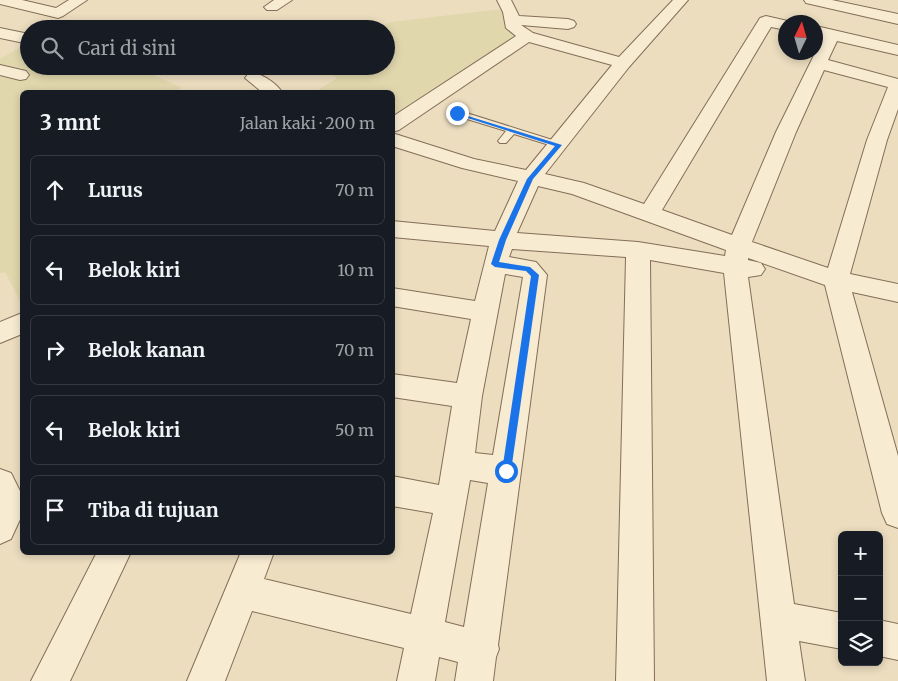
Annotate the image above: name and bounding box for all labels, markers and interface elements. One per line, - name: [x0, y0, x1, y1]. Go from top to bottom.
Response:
- north arrow: [778, 15, 823, 60]
- search box: [20, 20, 395, 75]
- icon: search: [38, 34, 66, 62]
- text: Cari di sini: [78, 36, 176, 60]
- route end: [446, 102, 469, 125]
- text: 3 mnt: [40, 109, 101, 136]
- text: Jalan kaki · 200 m: [240, 113, 375, 133]
- icon: ahead: [41, 176, 69, 204]
- text: Lurus: [88, 178, 143, 202]
- text: 70 m: [335, 180, 374, 200]
- icon: left: [41, 256, 69, 284]
- text: Belok kiri: [88, 258, 180, 282]
- text: 10 m: [337, 260, 374, 280]
- icon: right: [41, 336, 69, 364]
- text: Belok kanan: [88, 338, 205, 362]
- text: 70 m: [335, 340, 374, 360]
- icon: left: [41, 416, 69, 444]
- text: Belok kiri: [88, 418, 180, 442]
- text: 50 m: [335, 420, 374, 440]
- route start: [495, 460, 518, 483]
- icon: arrive: [41, 496, 69, 524]
- text: Tiba di tujuan: [88, 498, 219, 522]
- map controls: [838, 531, 883, 666]
- button: +: [838, 531, 883, 576]
- button: −: [838, 576, 883, 621]
- button: layers: [838, 621, 883, 666]

